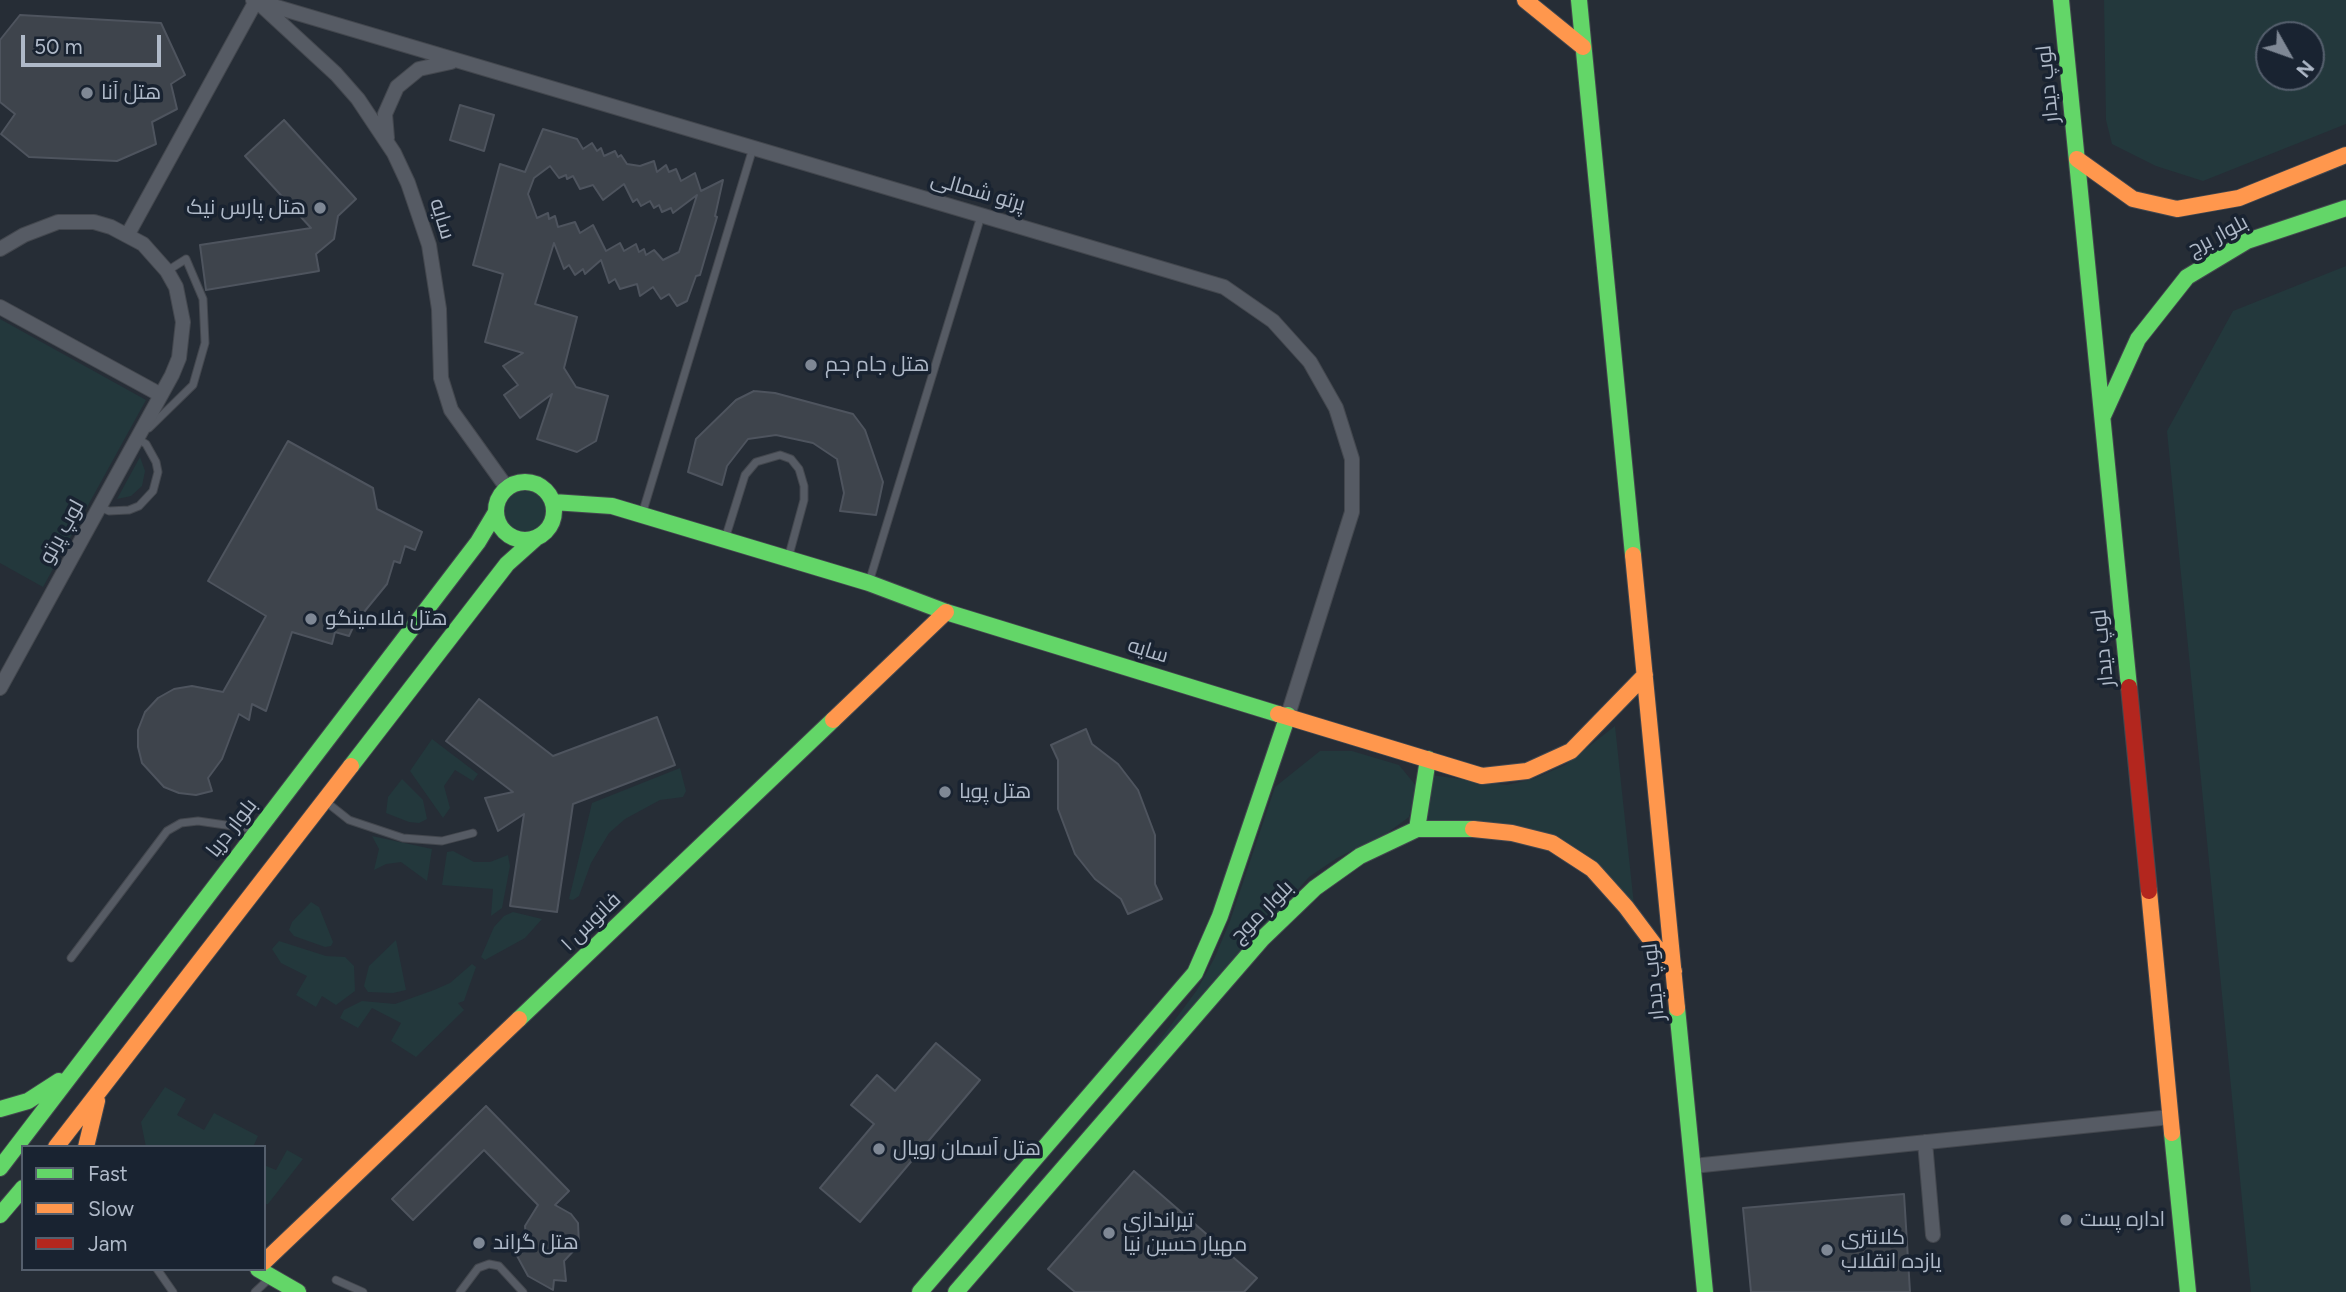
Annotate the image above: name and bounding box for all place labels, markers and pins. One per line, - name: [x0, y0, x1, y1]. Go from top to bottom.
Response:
- place label: هتل آنا: [101, 80, 161, 106]
- marker: هتل آنا: [79, 85, 95, 101]
- place label: هتل پارس نیک: [186, 195, 306, 221]
- marker: هتل پارس نیک: [312, 200, 328, 216]
- place label: هتل جام جم: [825, 352, 929, 378]
- marker: هتل جام جم: [803, 357, 819, 373]
- place label: هتل فلامینگو: [325, 606, 447, 632]
- marker: هتل فلامینگو: [303, 611, 319, 627]
- place label: هتل پویا: [959, 779, 1031, 805]
- marker: هتل پویا: [937, 784, 953, 800]
- place label: هتل آسمان رویال: [893, 1136, 1041, 1162]
- marker: هتل آسمان رویال: [871, 1141, 887, 1157]
- place label: اداره پست: [2080, 1207, 2165, 1233]
- place label: تیراندازی مهیار حسین نیا: [1123, 1208, 1247, 1258]
- marker: اداره پست: [2058, 1212, 2074, 1228]
- marker: تیراندازی مهیار حسین نیا: [1101, 1225, 1117, 1241]
- place label: کلانتری یازده انقلاب: [1841, 1225, 1941, 1275]
- place label: هتل گراند: [493, 1230, 579, 1256]
- marker: هتل گراند: [471, 1235, 487, 1251]
- marker: کلانتری یازده انقلاب: [1819, 1242, 1835, 1258]

